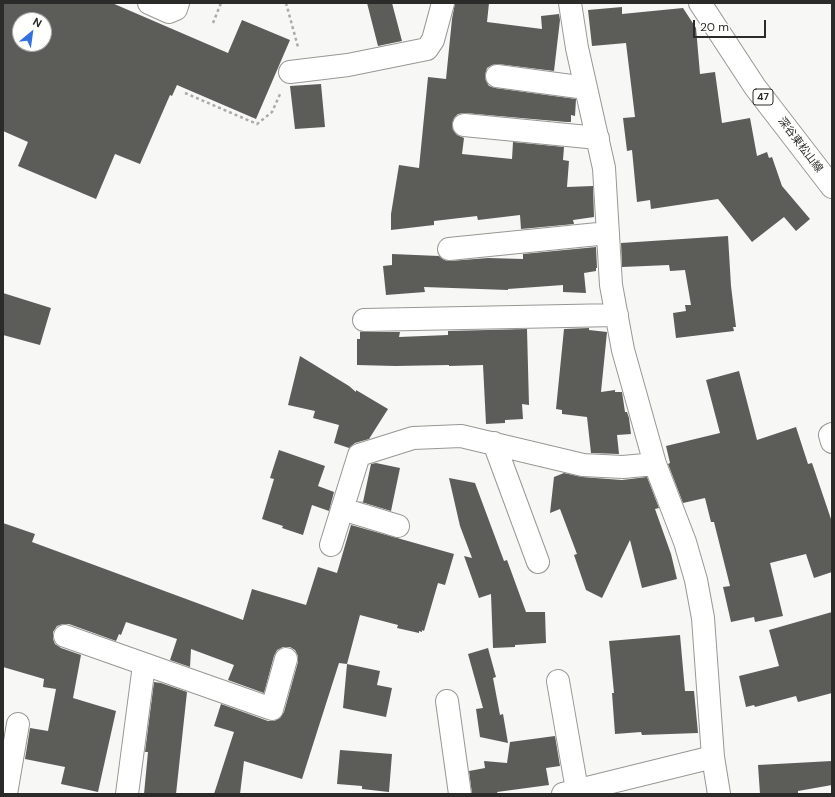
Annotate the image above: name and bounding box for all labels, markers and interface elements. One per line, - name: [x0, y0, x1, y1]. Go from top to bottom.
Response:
- north arrow: [12, 12, 52, 52]
- scale bar: [695, 12, 768, 38]
- text: N: [30, 14, 44, 30]
- text: 20 m: [700, 19, 729, 35]
- road number: 47: [753, 89, 773, 105]
- street label: 深谷東松山線: [775, 115, 825, 175]

